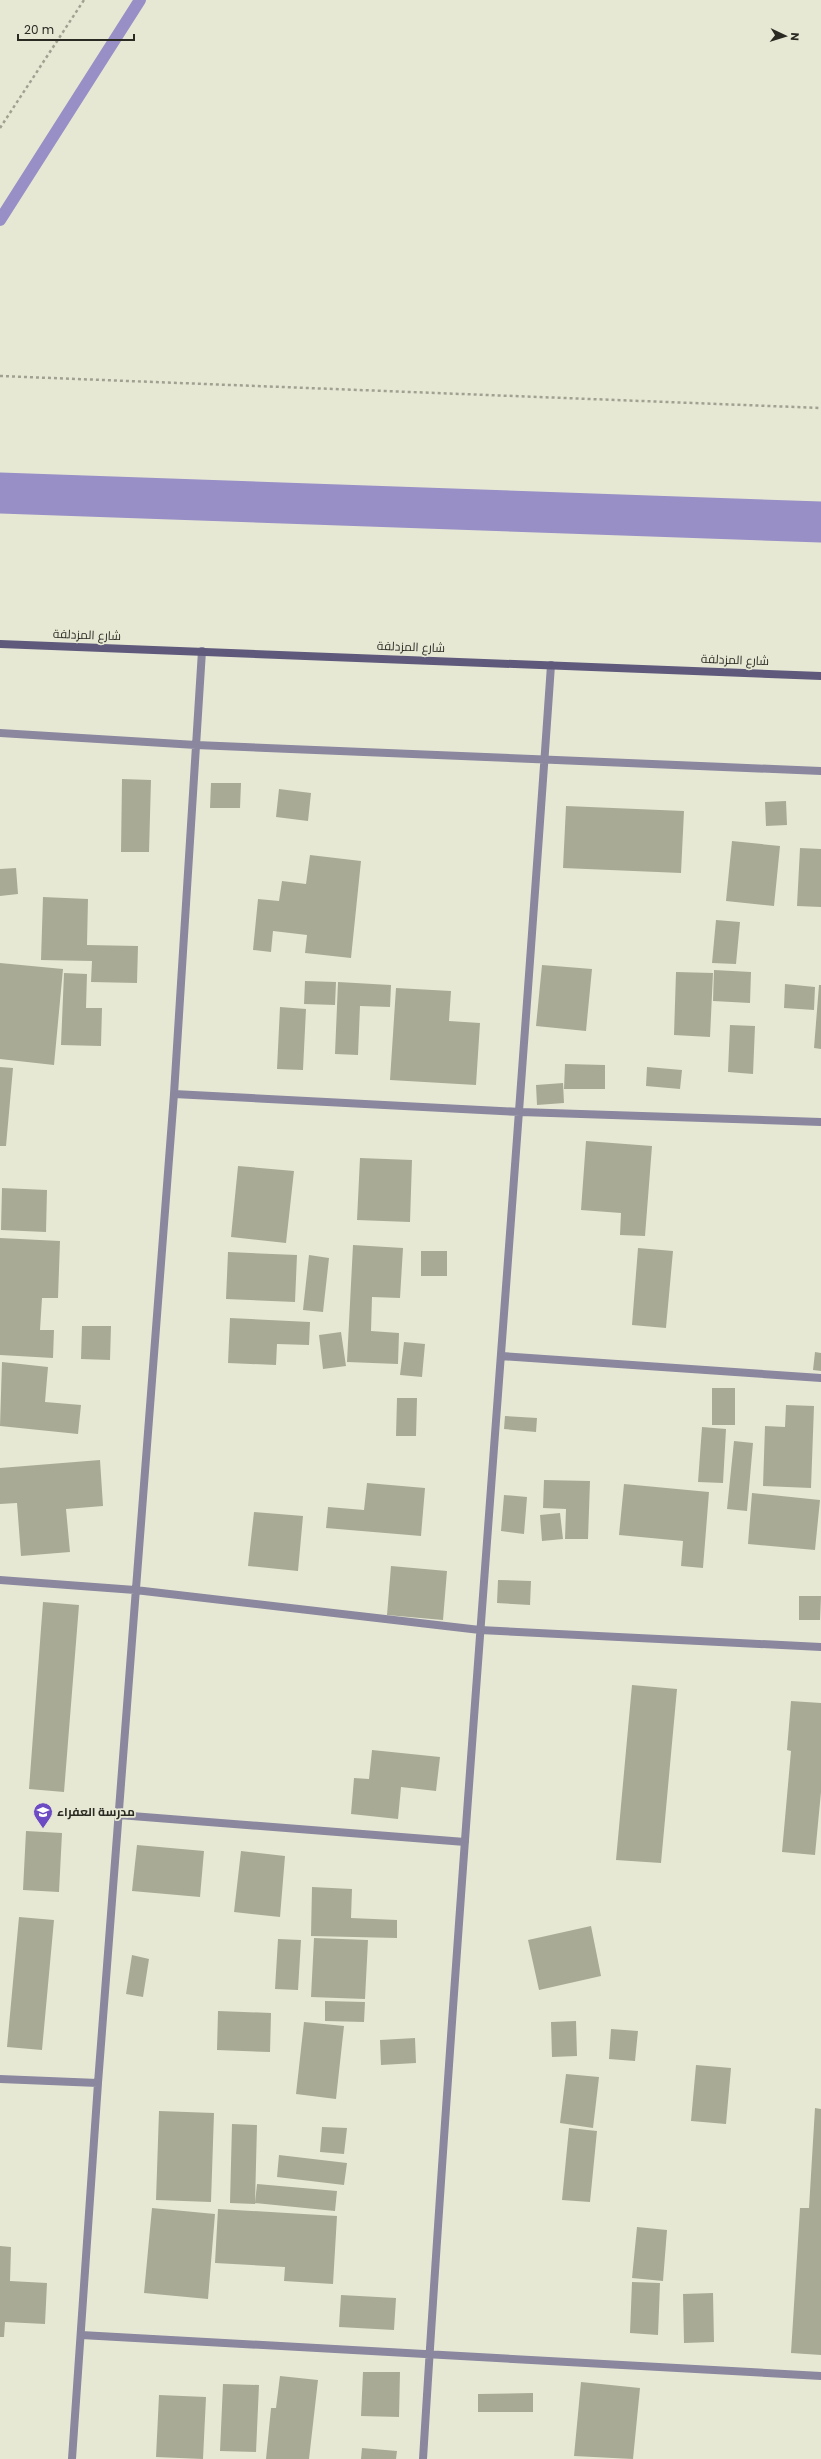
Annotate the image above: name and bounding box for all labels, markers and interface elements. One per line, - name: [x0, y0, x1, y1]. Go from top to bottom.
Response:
- scale bar: [18, 16, 134, 42]
- north arrow: [765, 16, 805, 56]
- text: 20 m: [24, 21, 54, 38]
- text: N: [787, 32, 803, 41]
- street label: شارع المزدلفة: [53, 625, 122, 644]
- street label: شارع المزدلفة: [377, 637, 446, 656]
- street label: شارع المزدلفة: [701, 650, 770, 669]
- school or university icon: مدرسة العفراء: [32, 1801, 54, 1829]
- place label: مدرسة العفراء: [57, 1803, 135, 1820]

